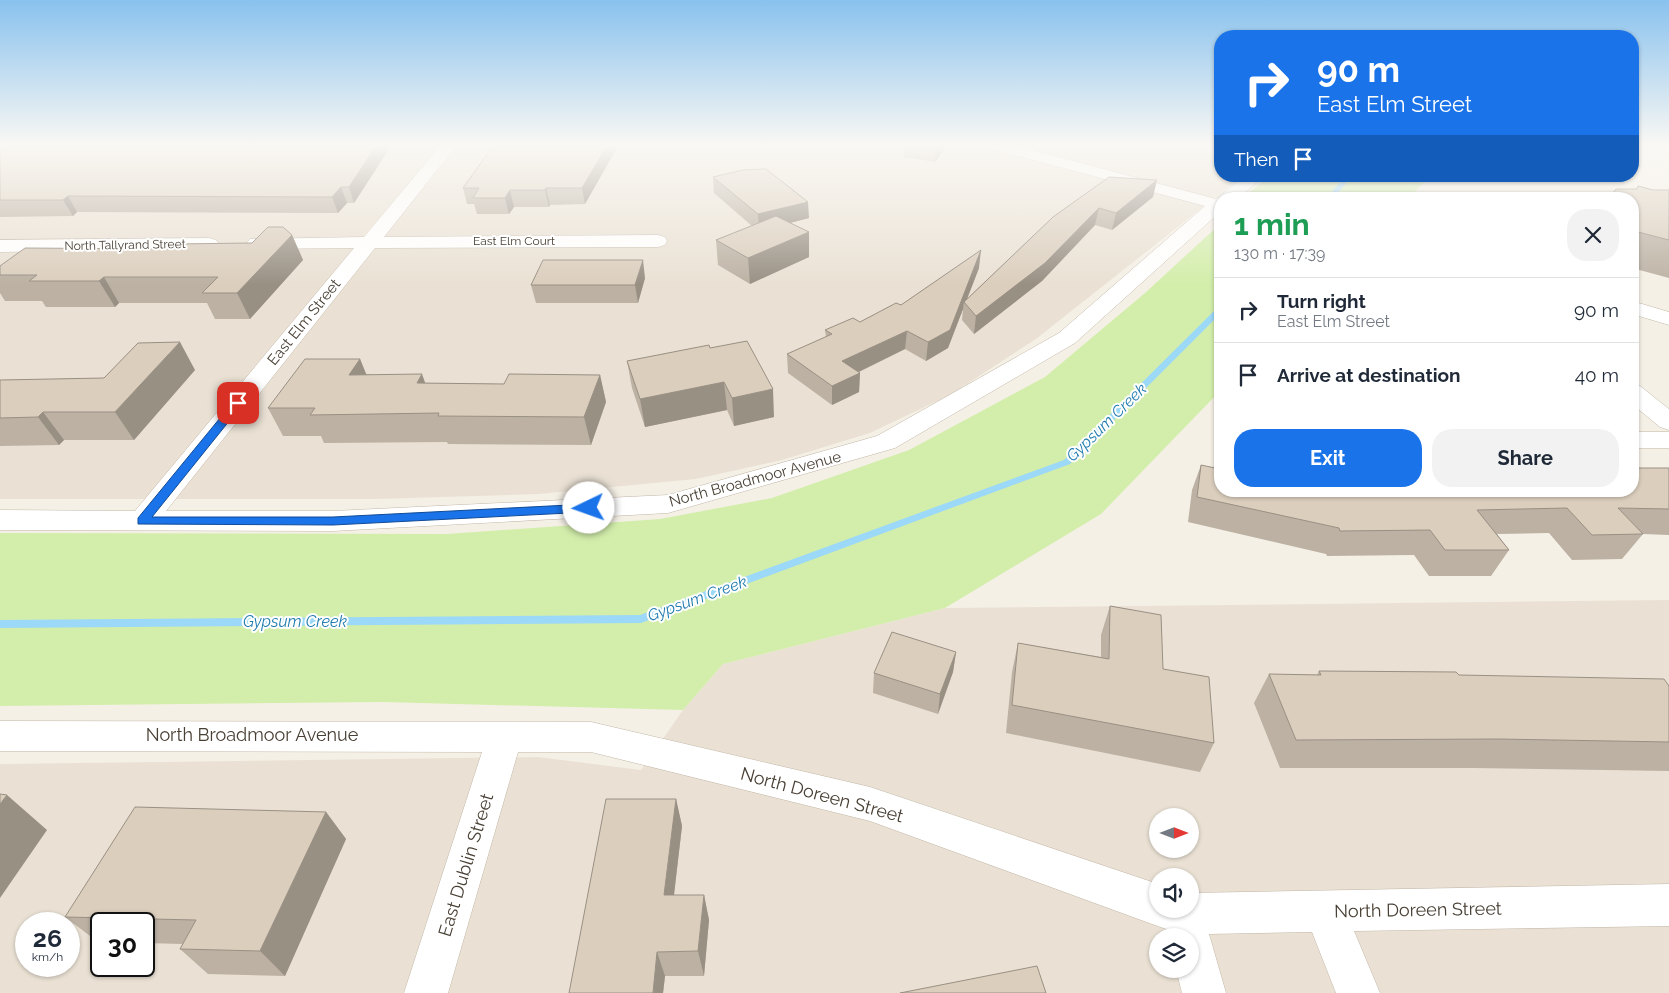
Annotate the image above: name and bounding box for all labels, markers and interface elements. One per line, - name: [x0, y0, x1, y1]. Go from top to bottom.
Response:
- text: 90 m: [1317, 49, 1400, 90]
- icon: right: [1234, 50, 1299, 115]
- text: East Elm Street: [1317, 91, 1472, 117]
- icon: arrive: [1289, 145, 1317, 173]
- text: Then: [1234, 148, 1279, 170]
- text: 1 min: [1234, 207, 1310, 242]
- button: close: [1567, 209, 1619, 261]
- street label: East Elm Court: [473, 234, 555, 248]
- street label: North Tallyrand Street: [64, 237, 186, 253]
- text: 130 m · 17:39: [1234, 244, 1325, 263]
- street label: East Elm Street: [264, 275, 344, 369]
- text: Turn right: [1277, 290, 1366, 312]
- icon: right: [1234, 296, 1262, 324]
- text: 90 m: [1574, 299, 1619, 321]
- text: East Elm Street: [1277, 312, 1390, 331]
- icon: arrive: [1234, 361, 1262, 389]
- text: Arrive at destination: [1277, 364, 1461, 386]
- text: 40 m: [1575, 364, 1619, 386]
- water label: Gypsum Creek: [1062, 379, 1151, 465]
- pin: [217, 382, 259, 424]
- icon: arrive: [224, 389, 252, 417]
- button: Exit: [1234, 429, 1422, 487]
- button: Share: [1432, 429, 1619, 487]
- street label: North Broadmoor Avenue: [667, 447, 843, 511]
- position arrow: [562, 481, 614, 533]
- water label: Gypsum Creek: [645, 572, 750, 625]
- water label: Gypsum Creek: [243, 612, 348, 631]
- street label: North Broadmoor Avenue: [146, 724, 359, 745]
- street label: North Doreen Street: [738, 763, 906, 826]
- street label: East Dublin Street: [434, 791, 497, 939]
- north arrow: [1149, 808, 1199, 858]
- map controls: [1149, 808, 1199, 978]
- button: sound: [1149, 868, 1199, 918]
- street label: North Doreen Street: [1334, 898, 1502, 921]
- speed limit sign: 30: [90, 912, 155, 977]
- text: 26: [33, 923, 62, 953]
- button: layers: [1149, 928, 1199, 978]
- text: km/h: [32, 950, 63, 964]

